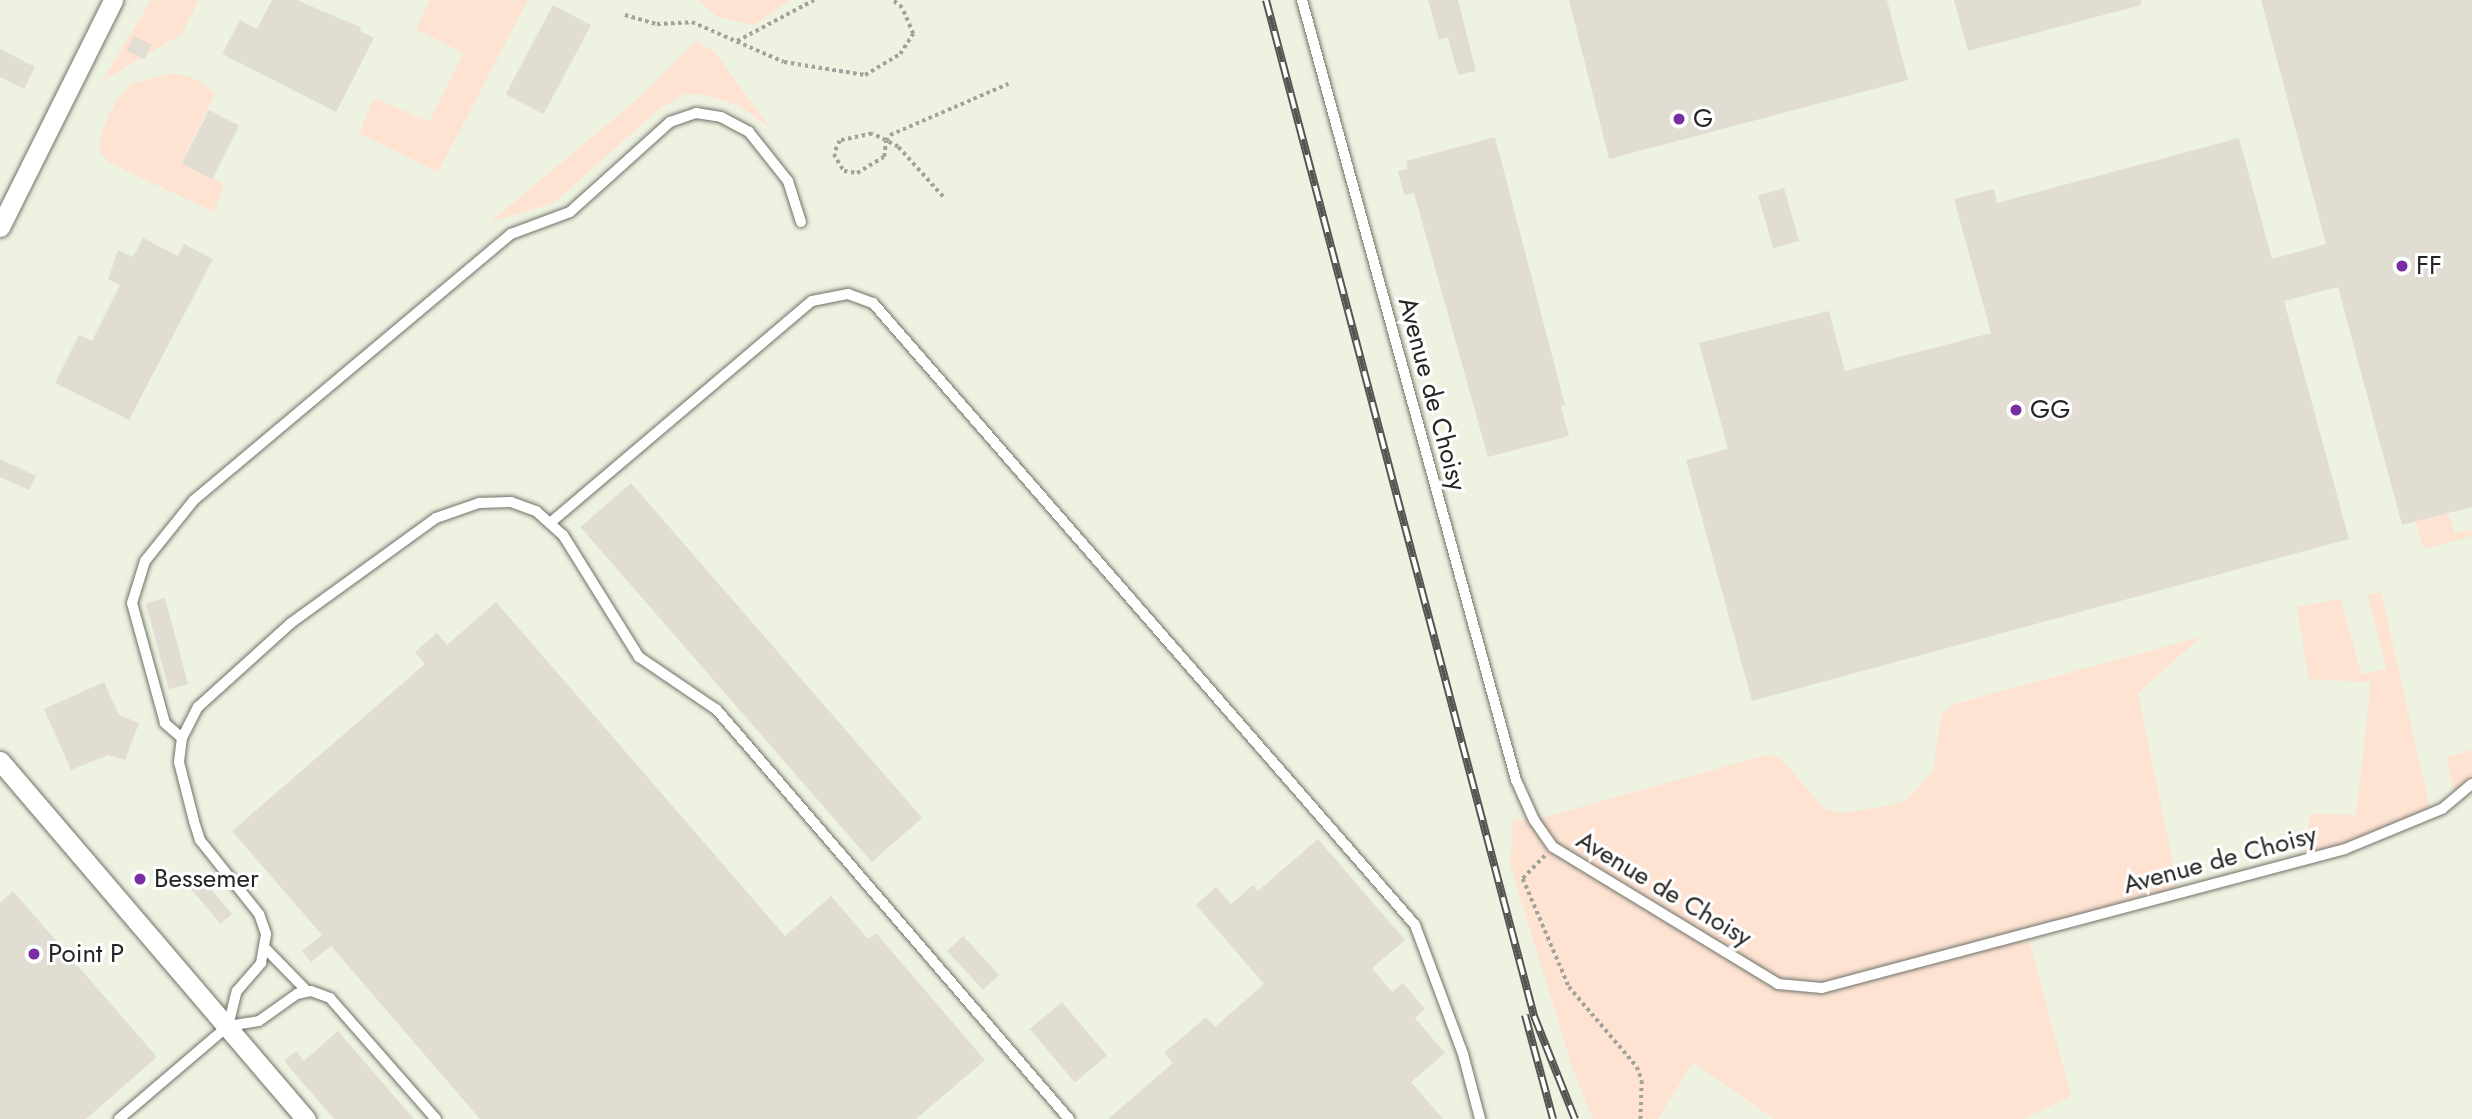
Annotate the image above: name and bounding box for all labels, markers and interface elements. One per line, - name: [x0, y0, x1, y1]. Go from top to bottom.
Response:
- place label: G: [1693, 103, 1713, 135]
- marker: G: [1671, 111, 1687, 127]
- place label: FF: [2416, 250, 2442, 282]
- marker: FF: [2394, 258, 2410, 274]
- street label: Avenue de Choisy: [1391, 294, 1473, 494]
- place label: GG: [2030, 394, 2070, 426]
- marker: GG: [2008, 402, 2024, 418]
- street label: Avenue de Choisy: [2120, 819, 2320, 901]
- street label: Avenue de Choisy: [1571, 824, 1757, 954]
- place label: Bessemer: [154, 863, 259, 895]
- marker: Bessemer: [132, 871, 148, 887]
- place label: Point P: [48, 938, 124, 970]
- marker: Point P: [26, 946, 42, 962]

